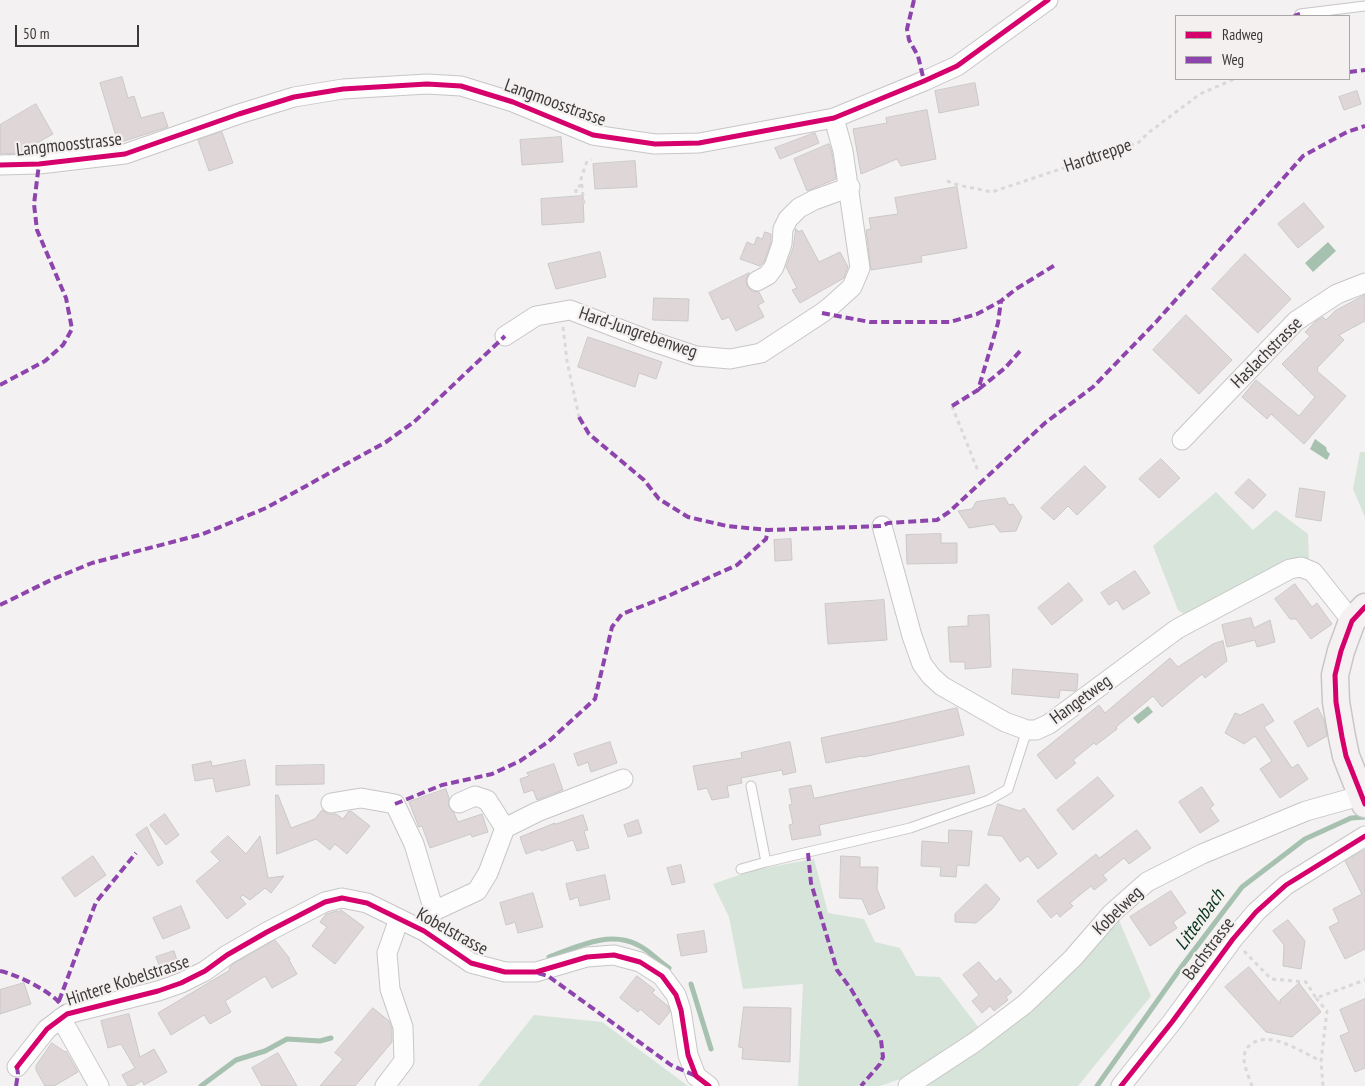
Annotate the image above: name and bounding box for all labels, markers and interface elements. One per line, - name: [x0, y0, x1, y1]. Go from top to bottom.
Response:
- scale bar: [18, 15, 141, 47]
- legend: [1175, 15, 1350, 80]
- text: 50 m: [23, 24, 49, 43]
- text: Radweg: [1222, 25, 1263, 44]
- text: Weg: [1222, 50, 1244, 69]
- street label: Langmoosstrasse: [501, 75, 609, 131]
- street label: Langmoosstrasse: [15, 129, 123, 161]
- street label: Hardtreppe: [1061, 134, 1135, 178]
- street label: Hard-Jungrebenweg: [576, 303, 700, 363]
- street label: Haslachstrasse: [1227, 313, 1307, 393]
- street label: Hangetweg: [1046, 671, 1116, 729]
- street label: Kobelweg: [1089, 882, 1147, 940]
- water label: Littenbach: [1170, 885, 1230, 955]
- street label: Kobelstrasse: [413, 904, 491, 960]
- street label: Bachstrasse: [1178, 913, 1240, 985]
- street label: Hintere Kobelstrasse: [64, 951, 192, 1011]

